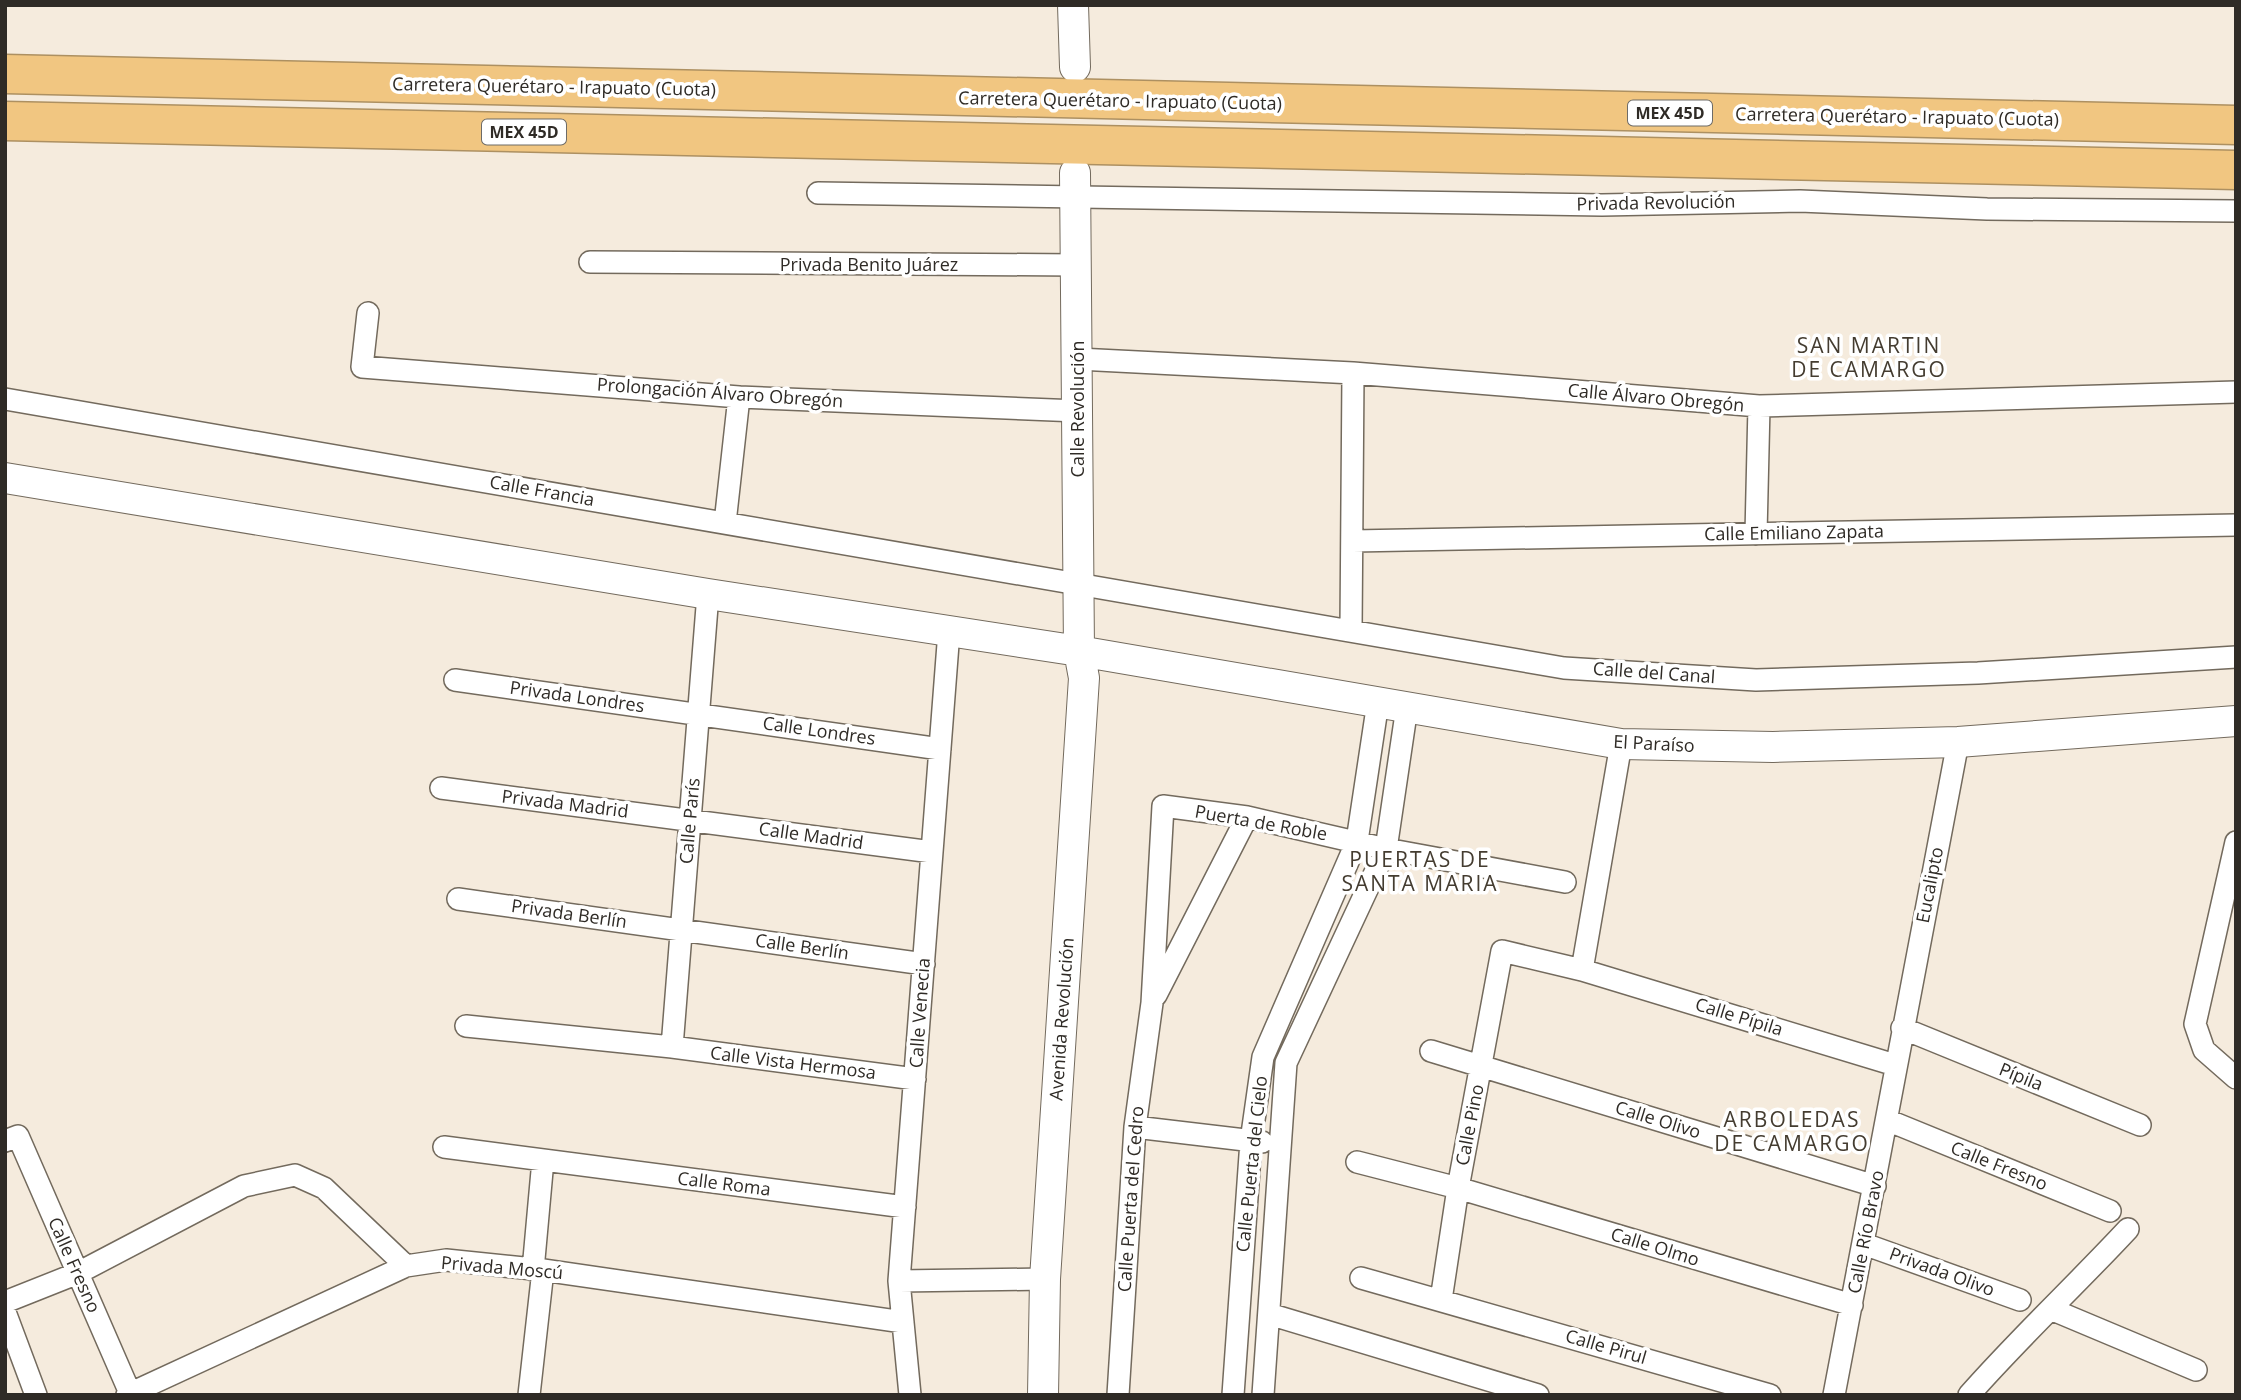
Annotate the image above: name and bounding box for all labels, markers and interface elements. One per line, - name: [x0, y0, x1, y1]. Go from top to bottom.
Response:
- street label: Carretera Querétaro - Irapuato (Cuota): [392, 71, 716, 101]
- street label: Carretera Querétaro - Irapuato (Cuota): [958, 85, 1282, 115]
- road number: MEX 45D: [1628, 100, 1712, 125]
- street label: Carretera Querétaro - Irapuato (Cuota): [1735, 101, 2059, 131]
- road number: MEX 45D: [482, 120, 566, 144]
- street label: Privada Revolución: [1576, 189, 1736, 215]
- street label: Privada Benito Juárez: [780, 252, 958, 276]
- district label: SAN MARTIN DE CAMARGO: [1791, 331, 1947, 383]
- street label: Calle Revolución: [1065, 341, 1089, 477]
- street label: Prolongación Álvaro Obregón: [596, 371, 844, 413]
- street label: Calle Álvaro Obregón: [1567, 377, 1745, 417]
- street label: Calle Francia: [488, 469, 596, 511]
- street label: Calle Emiliano Zapata: [1704, 518, 1884, 546]
- street label: Calle del Canal: [1592, 656, 1716, 688]
- street label: Privada Londres: [508, 675, 646, 717]
- street label: Calle Londres: [761, 710, 877, 750]
- street label: El Paraíso: [1613, 729, 1695, 757]
- street label: Calle París: [673, 777, 705, 865]
- street label: Privada Madrid: [500, 783, 630, 823]
- street label: Puerta de Roble: [1193, 799, 1329, 845]
- street label: Calle Madrid: [757, 816, 865, 854]
- district label: PUERTAS DE SANTA MARIA: [1341, 845, 1499, 897]
- street label: Eucalipto: [1910, 845, 1948, 925]
- street label: Privada Berlín: [510, 893, 629, 933]
- street label: Calle Berlín: [754, 928, 851, 964]
- street label: Avenida Revolución: [1043, 937, 1079, 1101]
- street label: Calle Venecia: [903, 957, 935, 1069]
- street label: Calle Pípila: [1692, 991, 1786, 1041]
- street label: Calle Vista Hermosa: [709, 1040, 877, 1084]
- street label: Pípila: [1996, 1056, 2047, 1096]
- street label: Calle Puerta del Cielo: [1230, 1074, 1272, 1253]
- street label: Calle Pino: [1449, 1082, 1489, 1168]
- street label: Calle Olivo: [1613, 1095, 1704, 1143]
- street label: Calle Puerta del Cedro: [1112, 1105, 1148, 1293]
- district label: ARBOLEDAS DE CAMARGO: [1714, 1105, 1870, 1157]
- street label: Calle Fresno: [1947, 1135, 2051, 1195]
- street label: Calle Roma: [676, 1165, 772, 1201]
- street label: Calle Río Bravo: [1841, 1168, 1889, 1296]
- street label: Calle Fresno: [43, 1213, 107, 1316]
- street label: Calle Olmo: [1608, 1221, 1702, 1271]
- street label: Privada Olivo: [1886, 1241, 1998, 1301]
- street label: Privada Moscú: [440, 1250, 564, 1284]
- street label: Calle Pirul: [1563, 1323, 1650, 1369]

